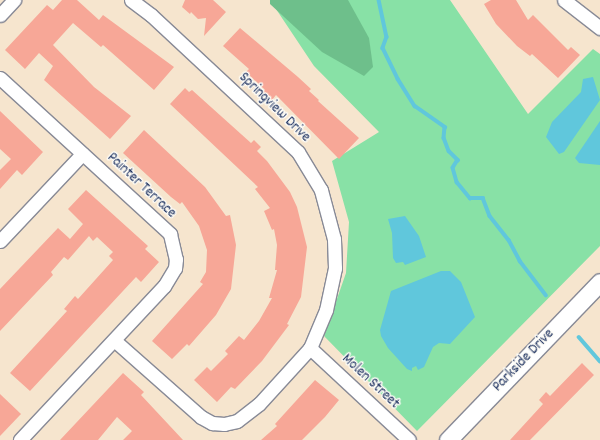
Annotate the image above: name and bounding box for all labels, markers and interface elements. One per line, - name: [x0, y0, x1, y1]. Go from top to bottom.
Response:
- street label: Springview Drive: [234, 69, 314, 147]
- street label: Painter Terrace: [103, 149, 179, 223]
- street label: Parkside Drive: [490, 326, 558, 396]
- street label: Molen Street: [337, 351, 403, 413]

